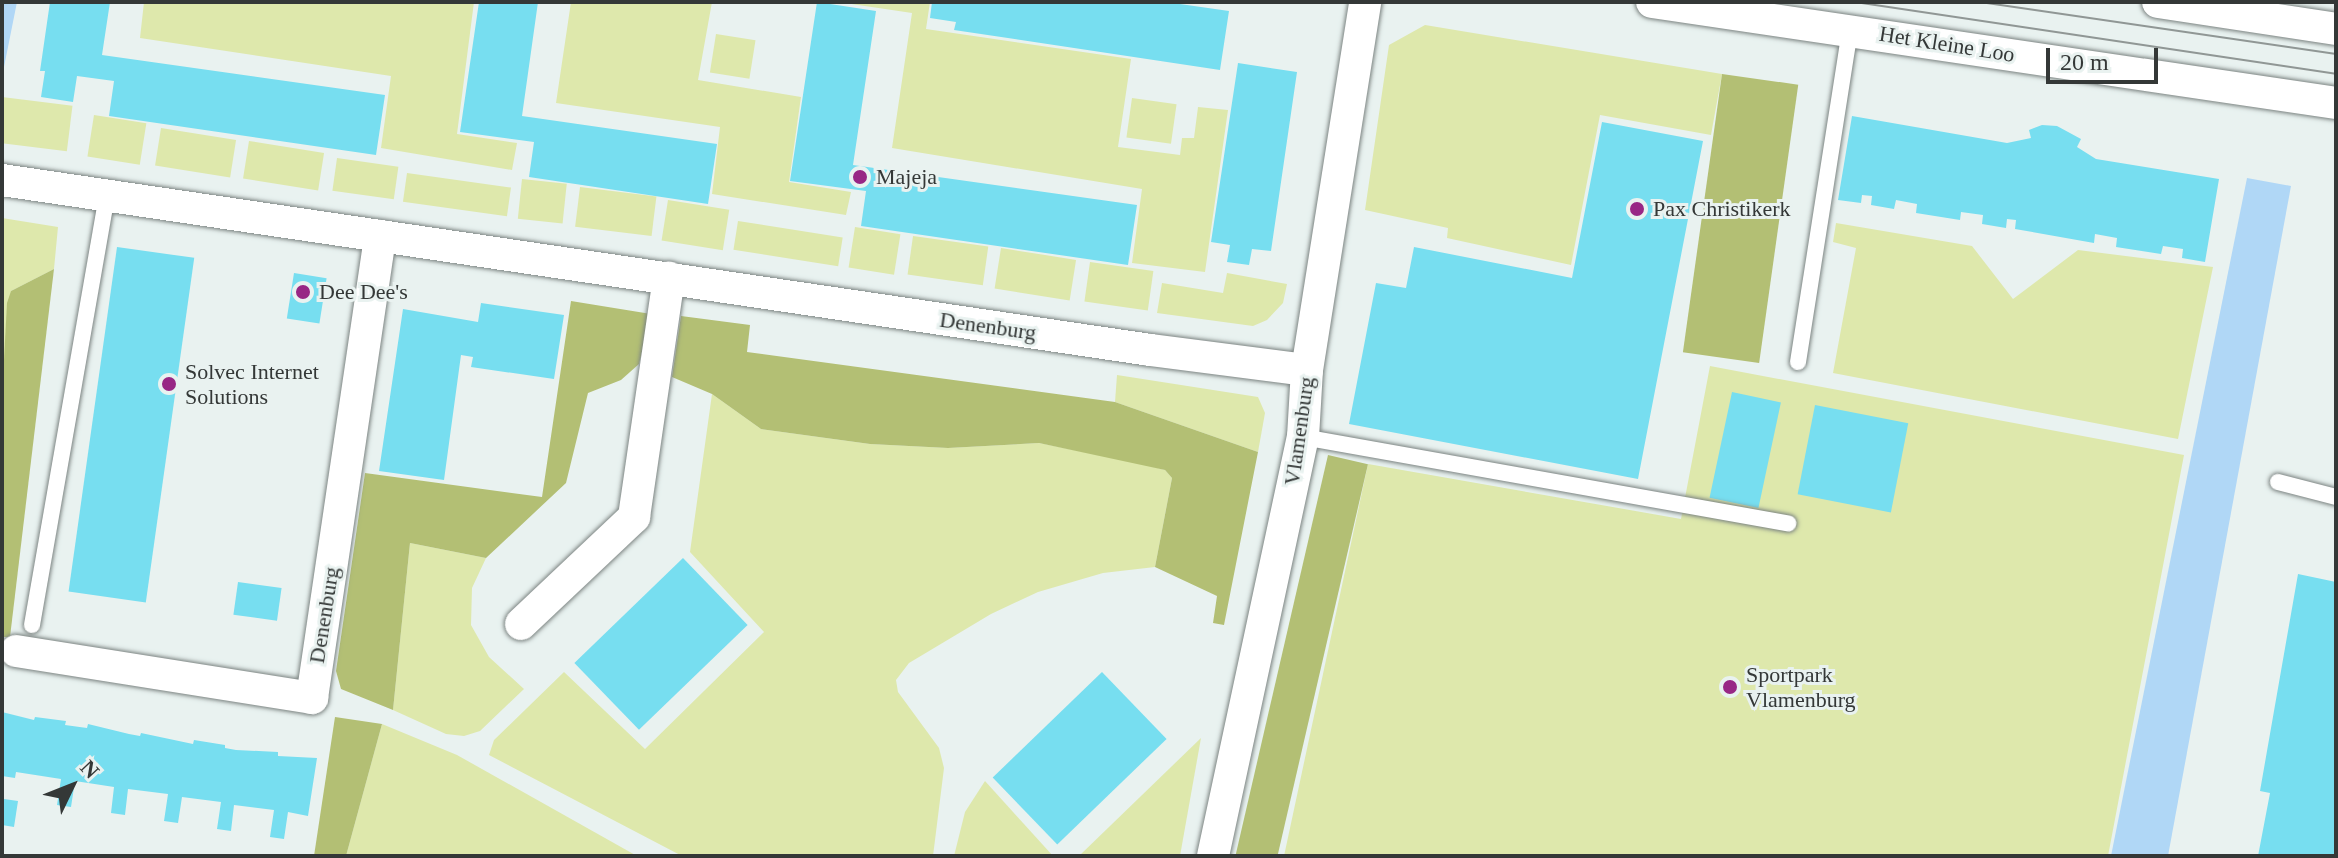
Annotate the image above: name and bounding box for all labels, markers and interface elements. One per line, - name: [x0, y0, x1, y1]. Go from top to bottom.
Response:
- street label: Het Kleine Loo: [1877, 20, 2017, 68]
- scale bar: [2050, 32, 2162, 82]
- text: 20 m: [2060, 49, 2109, 75]
- place label: Majeja: [876, 164, 937, 190]
- marker: Majeja: [851, 168, 869, 186]
- place label: Pax Christikerk: [1653, 196, 1790, 222]
- marker: Pax Christikerk: [1628, 200, 1646, 218]
- place label: Dee Dee's: [319, 279, 408, 305]
- marker: Dee Dee's: [294, 283, 312, 301]
- street label: Denenburg: [938, 306, 1038, 346]
- place label: Solvec Internet Solutions: [185, 358, 319, 410]
- marker: Solvec Internet Solutions: [160, 375, 178, 393]
- street label: Vlamenburg: [1278, 375, 1320, 487]
- street label: Denenburg: [303, 565, 345, 665]
- place label: Sportpark Vlamenburg: [1746, 661, 1856, 712]
- marker: Sportpark Vlamenburg: [1721, 678, 1739, 696]
- north arrow: [32, 746, 112, 826]
- text: N: [75, 755, 104, 784]

